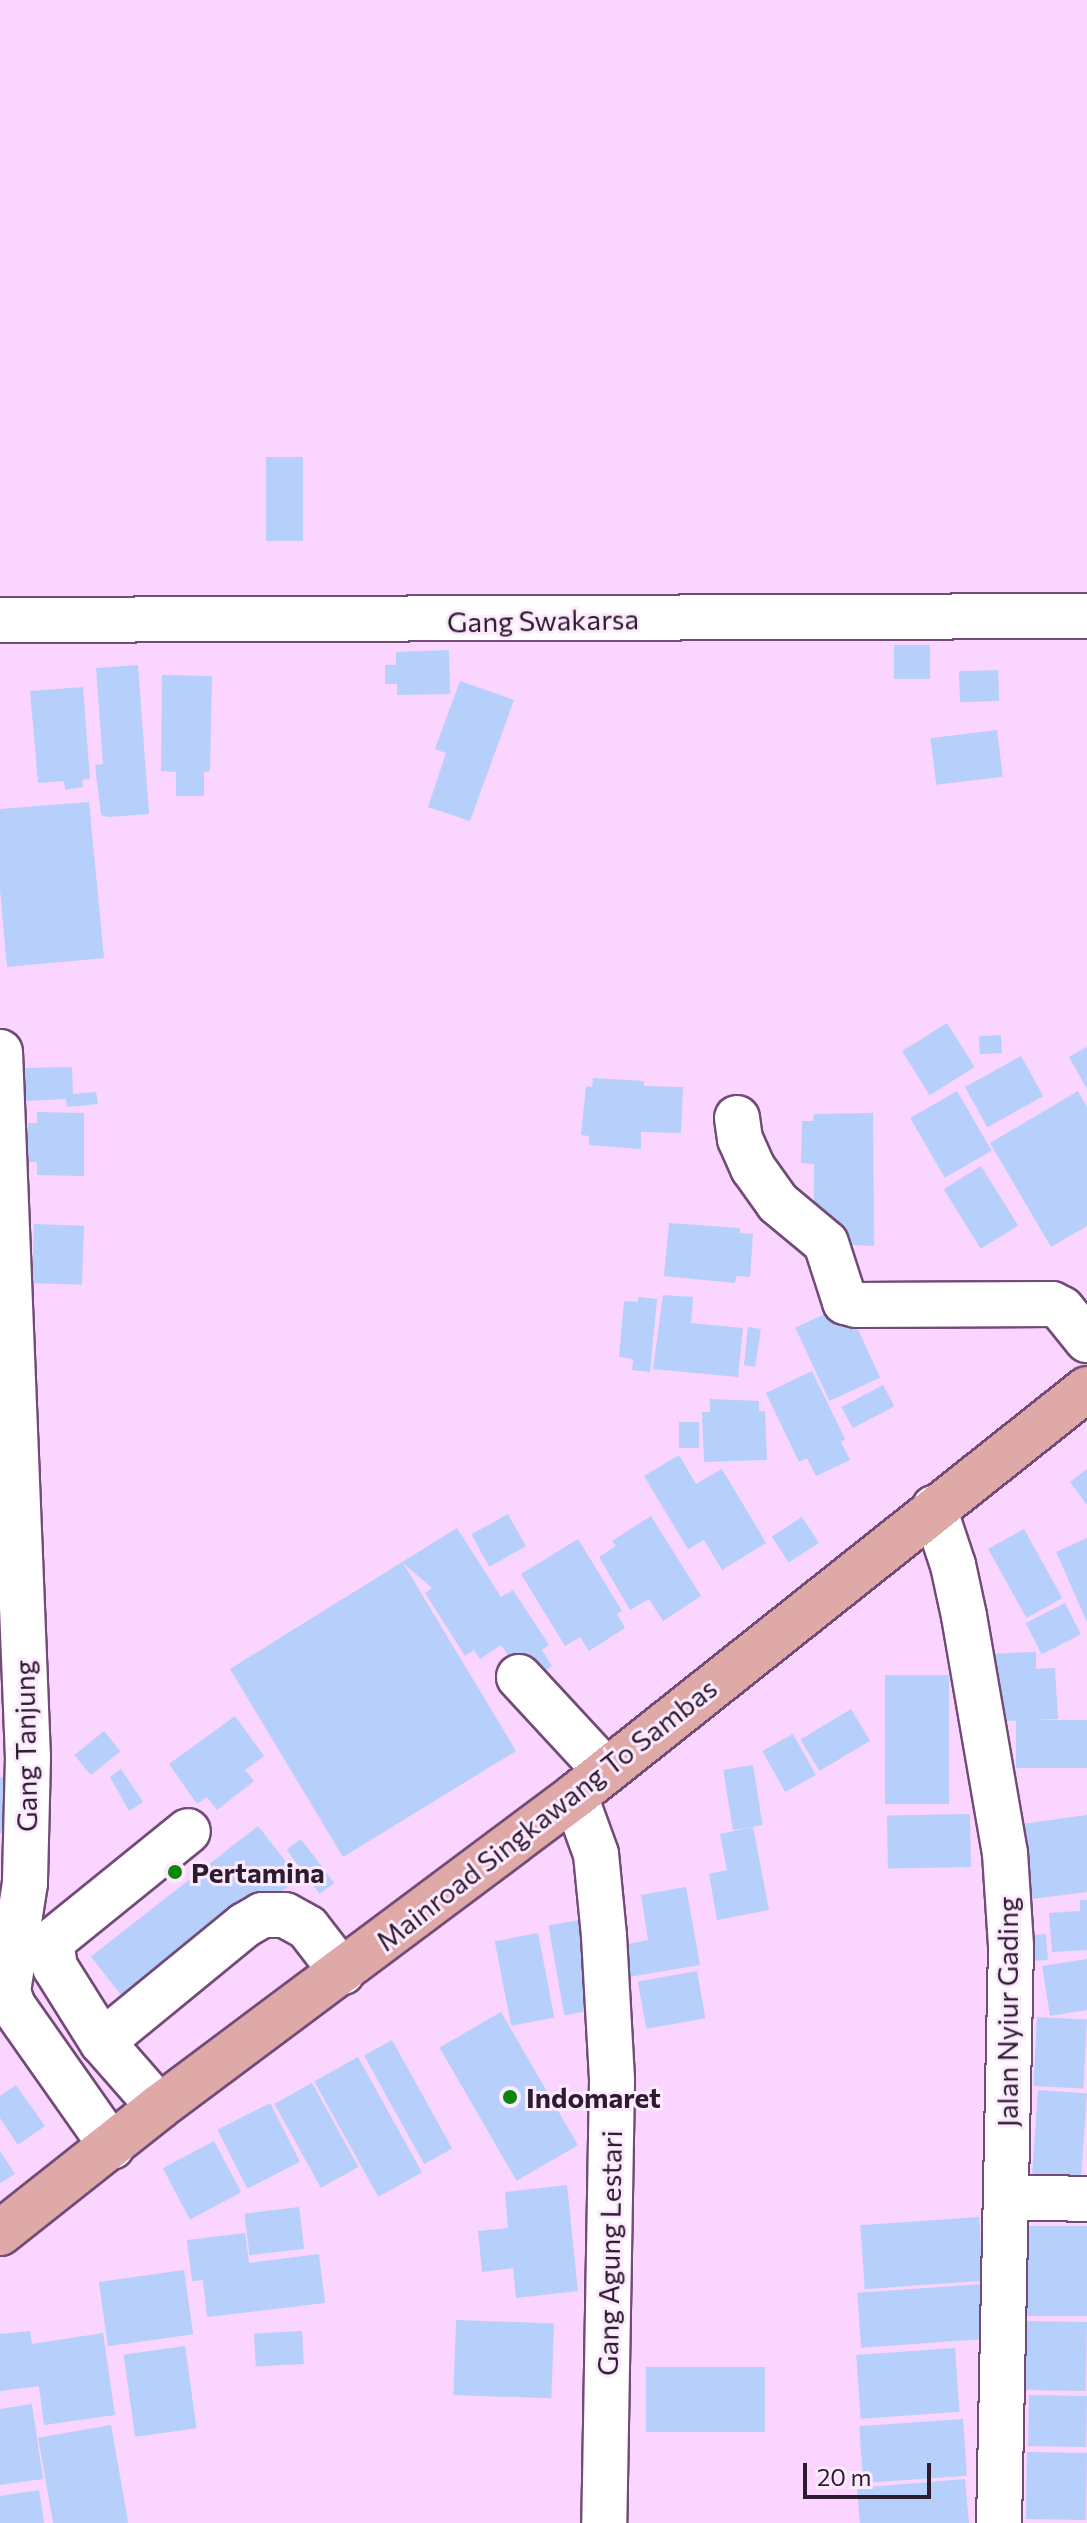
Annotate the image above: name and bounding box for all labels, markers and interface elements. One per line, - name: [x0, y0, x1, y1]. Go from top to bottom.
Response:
- street label: Gang Swakarsa: [447, 602, 639, 638]
- street label: Gang Tanjung: [7, 1660, 43, 1832]
- street label: Mainroad Singkawang To Sambas: [369, 1671, 723, 1957]
- place label: Pertamina: [191, 1855, 325, 1889]
- marker: Pertamina: [166, 1863, 184, 1881]
- street label: Jalan Nyiur Gading: [990, 1897, 1024, 2127]
- place label: Indomaret: [526, 2080, 661, 2114]
- marker: Indomaret: [501, 2088, 519, 2106]
- street label: Gang Agung Lestari: [590, 2130, 628, 2376]
- scale bar: [807, 2447, 935, 2497]
- text: 20 m: [817, 2462, 871, 2491]

